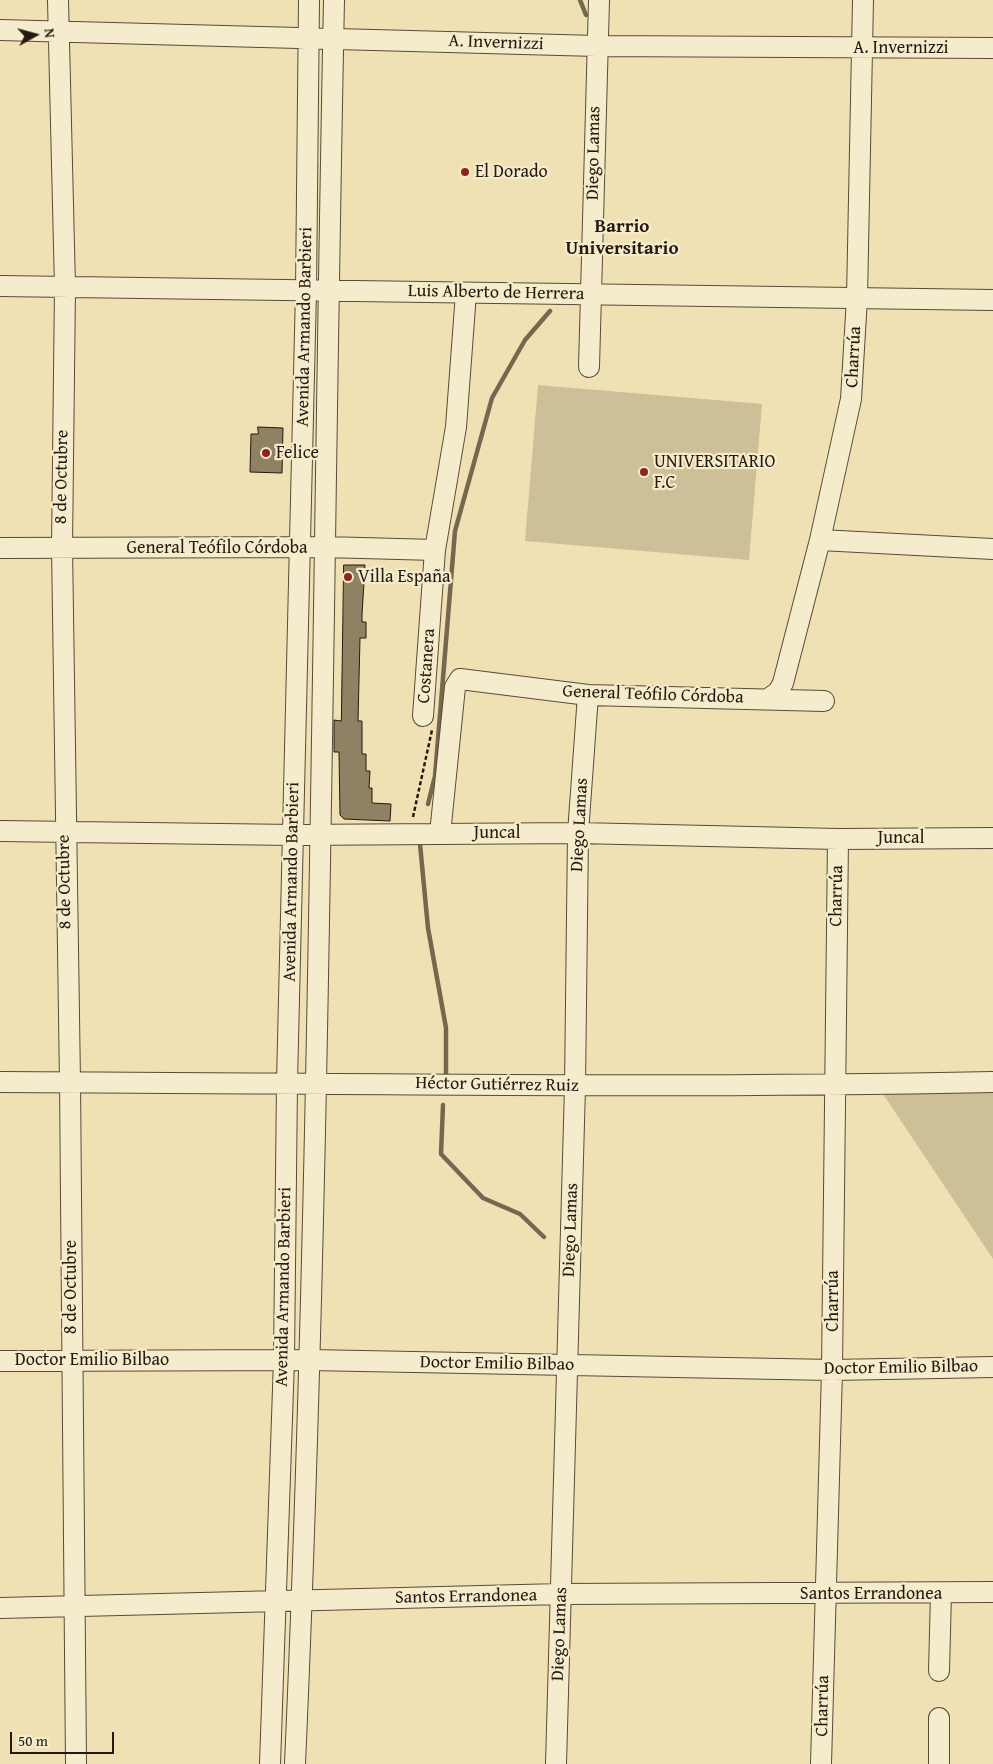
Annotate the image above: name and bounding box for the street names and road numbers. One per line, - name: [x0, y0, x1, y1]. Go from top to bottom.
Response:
- street label: A. Invernizzi: [448, 31, 544, 55]
- street label: A. Invernizzi: [853, 37, 949, 59]
- street label: Diego Lamas: [582, 106, 606, 200]
- street label: Avenida Armando Barbieri: [292, 227, 318, 427]
- street label: Luis Alberto de Herrera: [408, 281, 584, 305]
- street label: Charrúa: [842, 326, 866, 388]
- street label: 8 de Octubre: [50, 430, 74, 524]
- street label: General Teófilo Córdoba: [126, 537, 308, 559]
- street label: Costanera: [414, 628, 440, 704]
- street label: General Teófilo Córdoba: [562, 681, 744, 709]
- street label: Diego Lamas: [567, 777, 593, 873]
- street label: Avenida Armando Barbieri: [279, 782, 305, 982]
- street label: Juncal: [473, 822, 521, 844]
- street label: Juncal: [877, 827, 925, 849]
- street label: 8 de Octubre: [53, 835, 77, 929]
- street label: Charrúa: [826, 865, 848, 927]
- street label: Héctor Gutiérrez Ruiz: [415, 1073, 579, 1097]
- street label: Diego Lamas: [559, 1183, 583, 1277]
- street label: Avenida Armando Barbieri: [271, 1187, 297, 1387]
- street label: 8 de Octubre: [60, 1240, 82, 1334]
- street label: Charrúa: [822, 1270, 844, 1332]
- street label: Doctor Emilio Bilbao: [15, 1349, 169, 1371]
- street label: Doctor Emilio Bilbao: [420, 1352, 574, 1376]
- street label: Doctor Emilio Bilbao: [824, 1356, 978, 1380]
- street label: Santos Errandonea: [800, 1583, 942, 1605]
- street label: Santos Errandonea: [395, 1585, 537, 1609]
- street label: Diego Lamas: [548, 1587, 572, 1681]
- street label: Charrúa: [812, 1675, 834, 1737]

